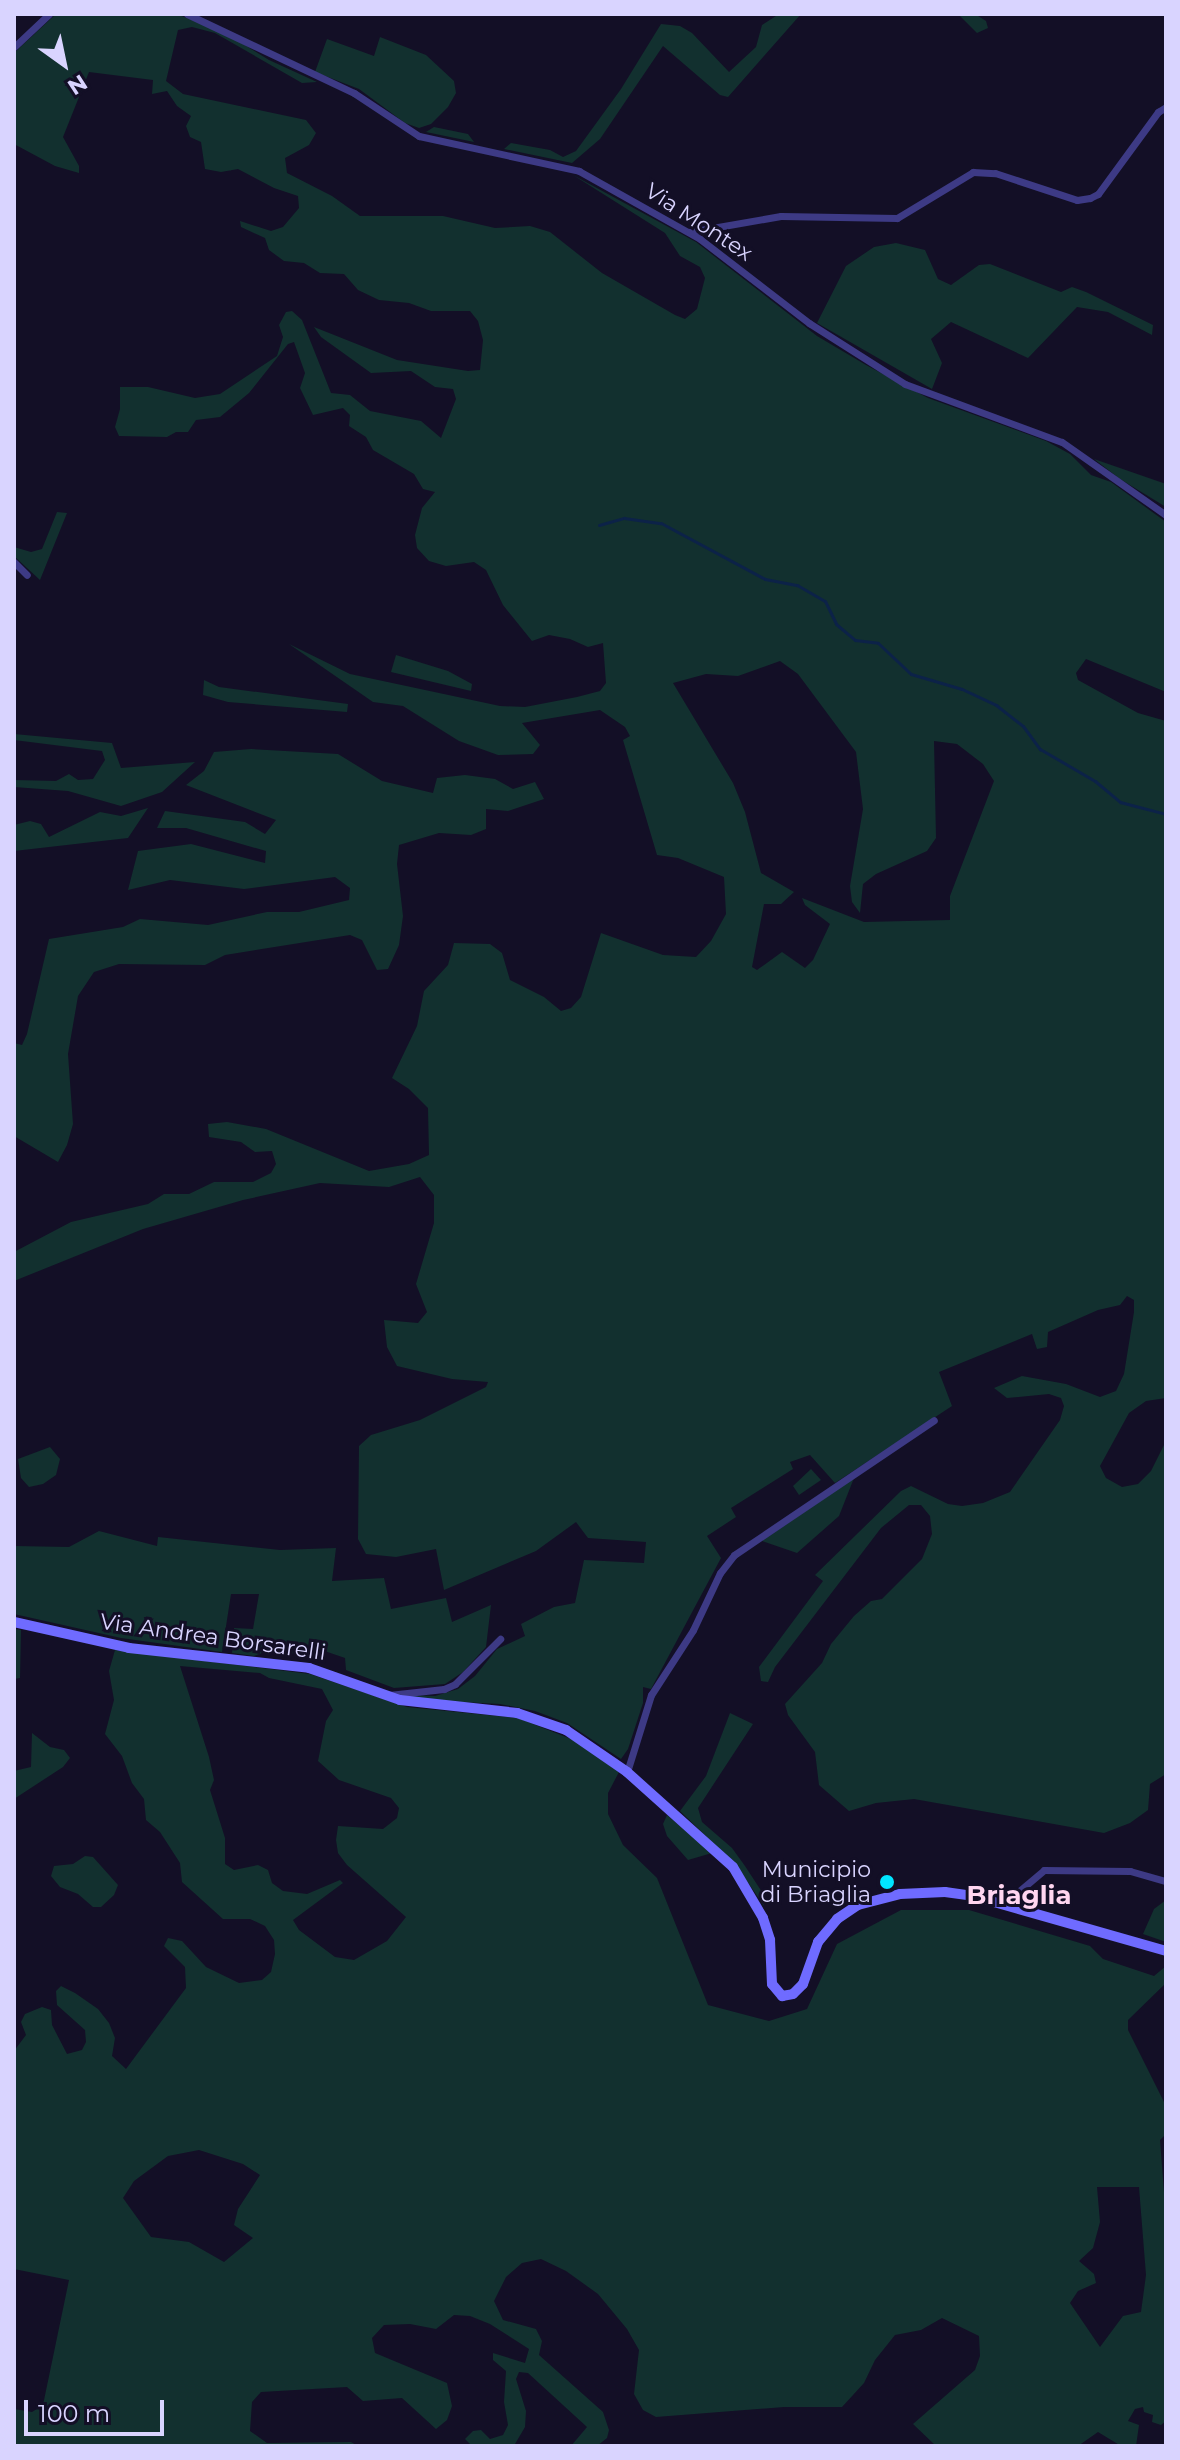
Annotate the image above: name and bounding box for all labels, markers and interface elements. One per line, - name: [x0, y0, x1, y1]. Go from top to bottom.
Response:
- north arrow: [24, 24, 104, 104]
- text: N: [63, 68, 92, 101]
- street label: Via Montex: [640, 178, 758, 266]
- street label: Via Andrea Borsarelli: [98, 1608, 328, 1666]
- place label: Municipio di Briaglia: [760, 1856, 871, 1908]
- marker: Municipio di Briaglia: [878, 1873, 896, 1891]
- district label: Briaglia: [967, 1880, 1071, 1912]
- scale bar: [28, 2384, 168, 2434]
- text: 100 m: [38, 2399, 110, 2428]

